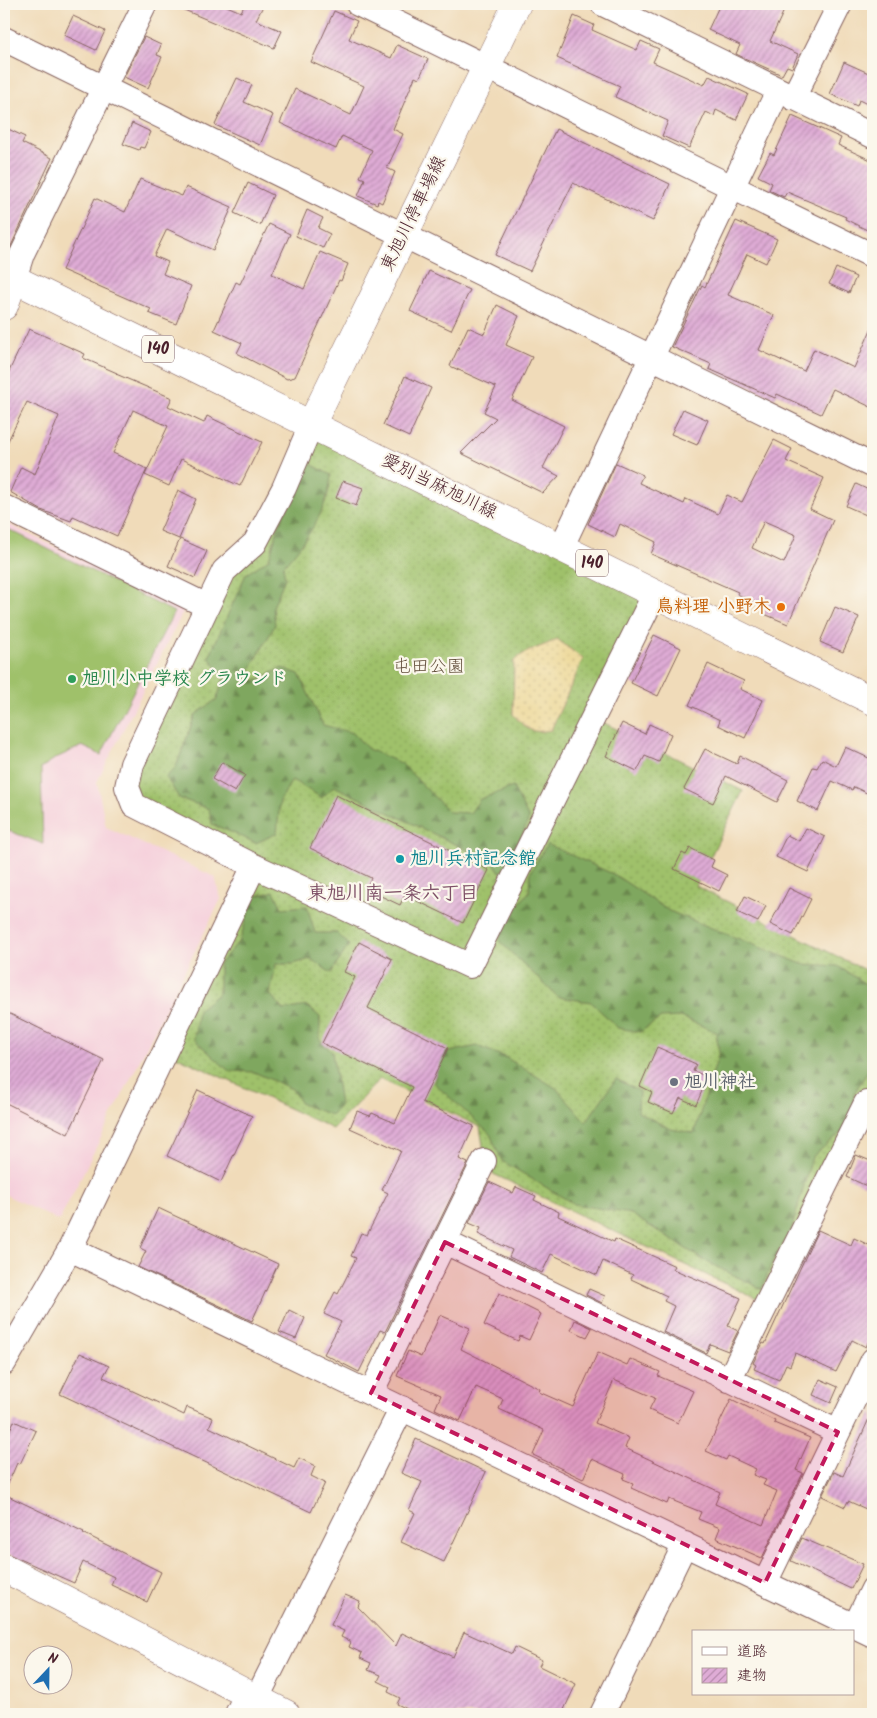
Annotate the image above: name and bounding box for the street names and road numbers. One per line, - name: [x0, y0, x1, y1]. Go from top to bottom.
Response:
- street label: 東旭川停車場線: [373, 151, 455, 277]
- road number: 140: [142, 336, 174, 362]
- street label: 愛別当麻旭川線: [376, 446, 502, 528]
- road number: 140: [576, 550, 608, 576]

